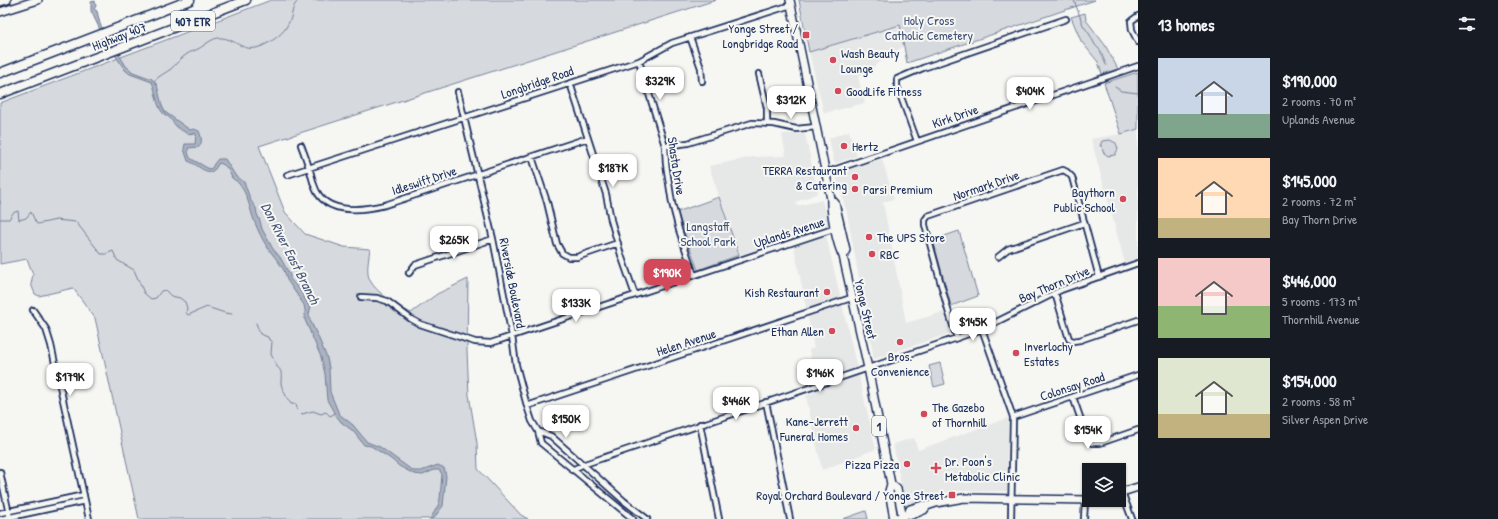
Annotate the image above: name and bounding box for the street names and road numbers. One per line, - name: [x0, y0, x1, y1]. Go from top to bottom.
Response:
- road number: 407 ETR: [171, 11, 215, 31]
- street label: Highway 407: [89, 17, 149, 55]
- street label: Longbridge Road: [498, 61, 576, 103]
- street label: Kirk Drive: [930, 100, 980, 132]
- street label: Shasta Drive: [664, 136, 690, 196]
- street label: Idleswift Drive: [389, 161, 459, 199]
- street label: Normark Drive: [950, 165, 1022, 205]
- street label: Uplands Avenue: [751, 212, 827, 252]
- street label: Riverside Boulevard: [495, 236, 531, 330]
- street label: Bay Thorn Drive: [1016, 261, 1092, 307]
- street label: Yonge Street: [850, 277, 882, 341]
- street label: Helen Avenue: [654, 324, 718, 360]
- street label: Colonsay Road: [1037, 367, 1107, 405]
- road number: 1: [872, 416, 886, 436]

